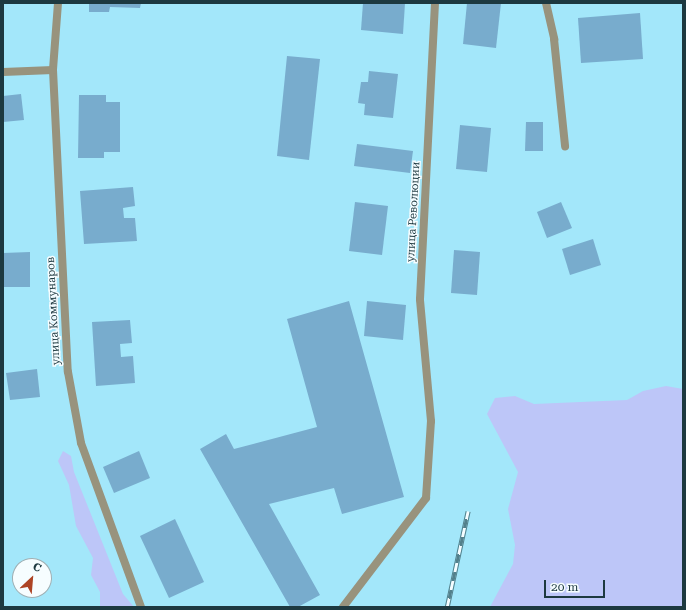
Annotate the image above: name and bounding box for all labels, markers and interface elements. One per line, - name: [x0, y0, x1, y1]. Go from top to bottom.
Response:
- street label: улица Революции: [405, 161, 423, 263]
- street label: улица Коммунаров: [45, 256, 63, 366]
- north arrow: [12, 558, 52, 598]
- text: С: [31, 560, 43, 575]
- scale bar: [546, 572, 607, 598]
- text: 20 m: [551, 580, 578, 594]

